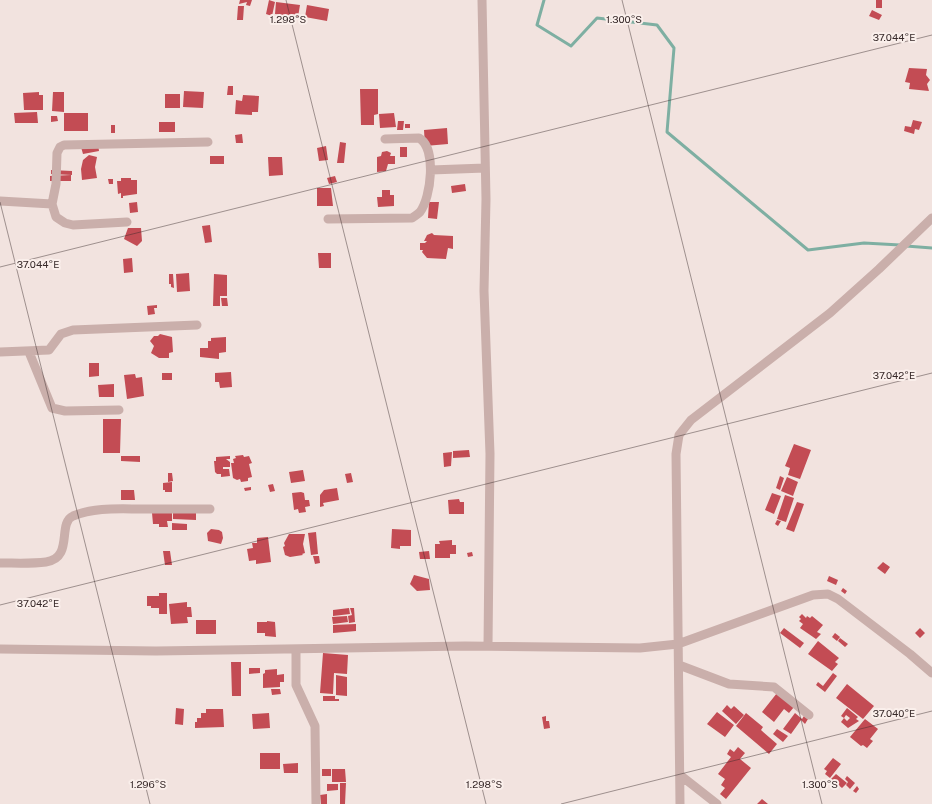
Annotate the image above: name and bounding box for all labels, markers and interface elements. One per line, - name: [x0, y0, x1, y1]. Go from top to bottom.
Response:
- text: 1.298°S: [270, 13, 307, 25]
- text: 1.300°S: [606, 13, 642, 25]
- text: 37.044°E: [873, 31, 915, 43]
- text: 37.044°E: [17, 258, 59, 270]
- text: 37.042°E: [873, 369, 915, 381]
- text: 37.042°E: [17, 597, 59, 609]
- text: 37.040°E: [873, 707, 915, 719]
- text: 1.296°S: [130, 778, 166, 790]
- text: 1.298°S: [466, 778, 503, 790]
- text: 1.300°S: [802, 778, 838, 790]

